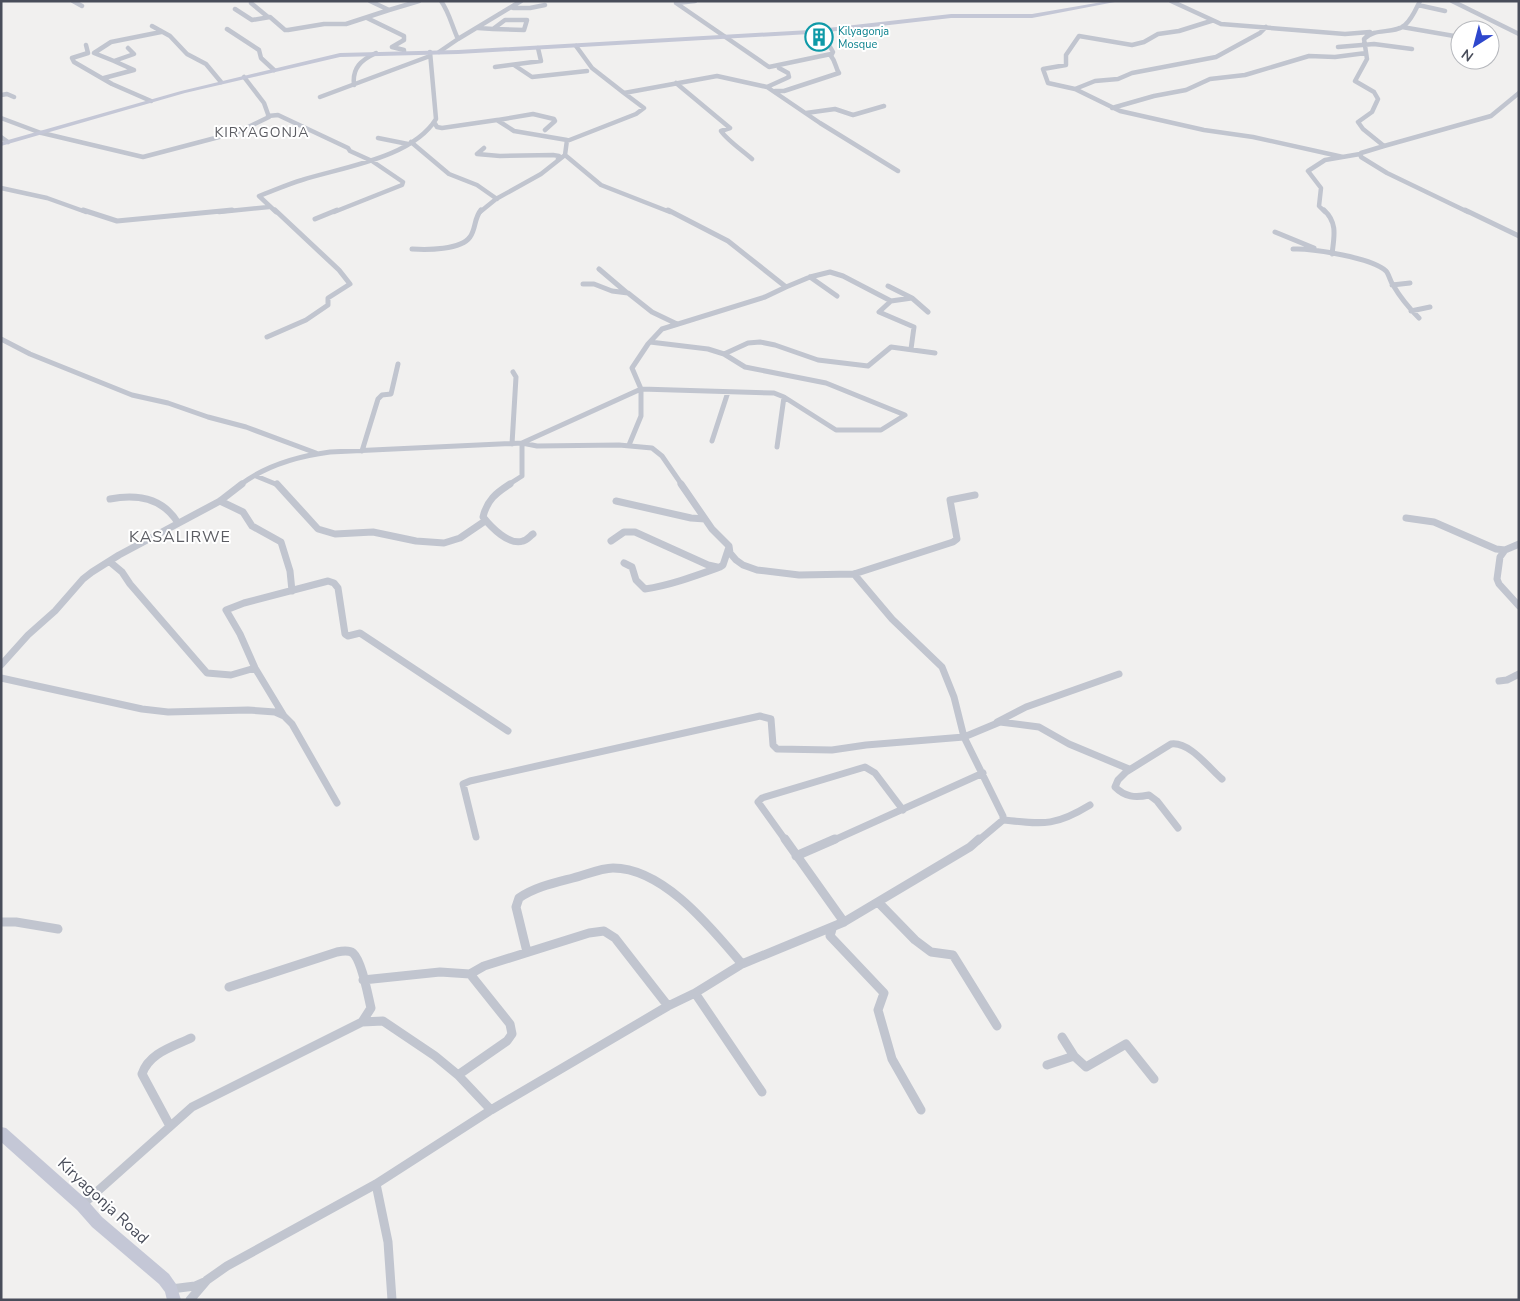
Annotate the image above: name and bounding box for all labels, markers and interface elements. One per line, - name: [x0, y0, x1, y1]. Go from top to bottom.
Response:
- north arrow: [1450, 20, 1500, 70]
- building icon: Kilyagonja Mosque: [804, 22, 834, 52]
- place label: Kilyagonja Mosque: [838, 24, 889, 52]
- text: N: [1458, 44, 1477, 66]
- district label: KIRYAGONJA: [214, 123, 310, 142]
- district label: KASALIRWE: [129, 526, 231, 548]
- street label: Kiryagonja Road: [53, 1153, 153, 1249]

